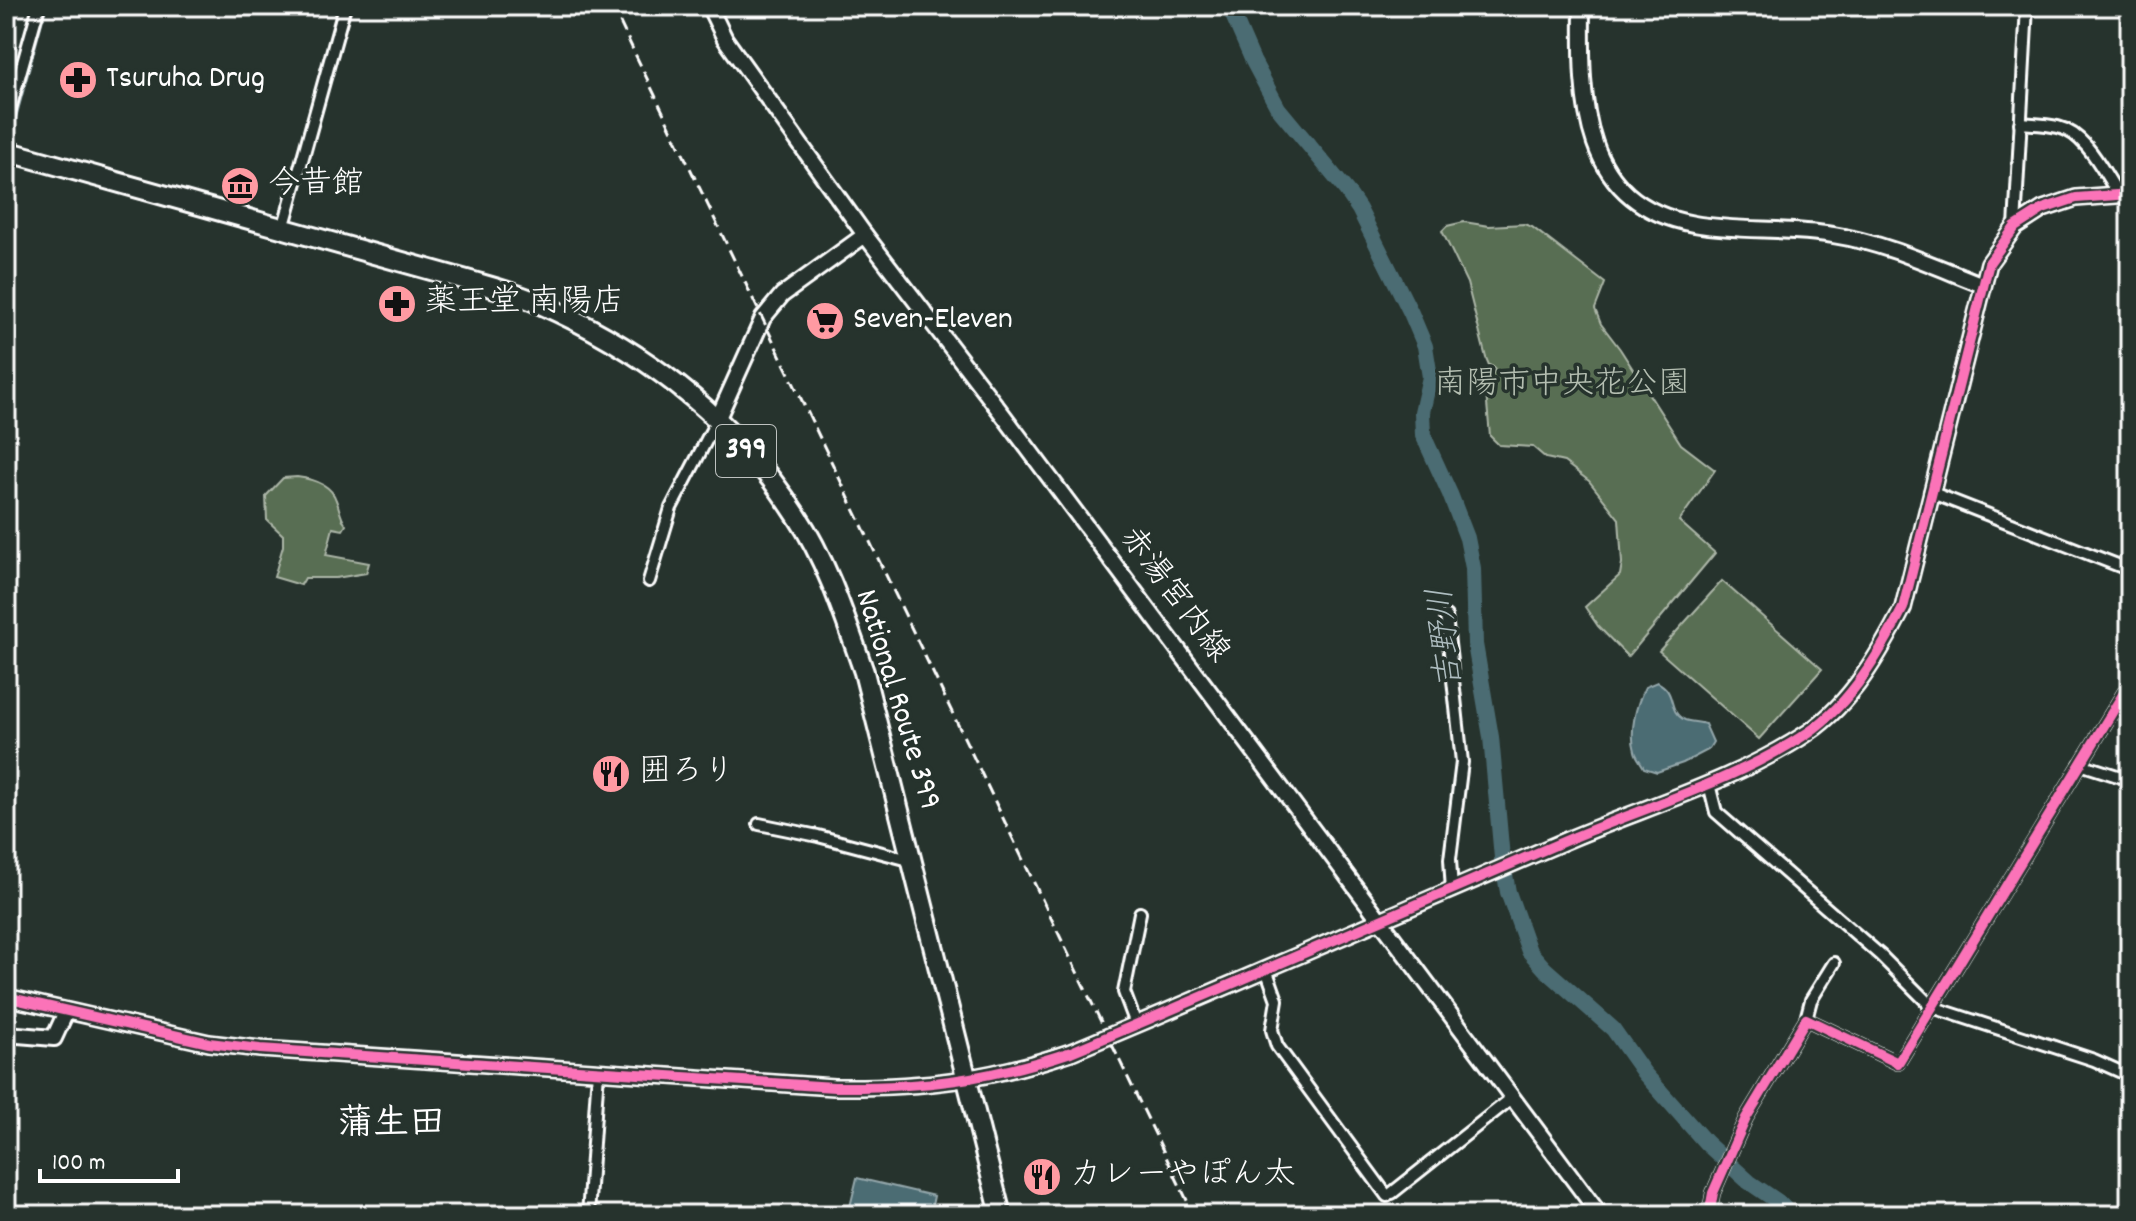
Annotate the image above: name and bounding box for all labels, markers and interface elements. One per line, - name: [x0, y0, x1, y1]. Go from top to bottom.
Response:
- place label: Tsuruha Drug: [106, 57, 265, 103]
- pharmacy icon: Tsuruha Drug: [57, 59, 99, 101]
- place label: 今昔館: [268, 163, 364, 209]
- museum icon: 今昔館: [219, 165, 261, 207]
- place label: 薬王堂 南陽店: [425, 281, 624, 327]
- pharmacy icon: 薬王堂 南陽店: [376, 283, 418, 325]
- place label: Seven-Eleven: [853, 298, 1013, 344]
- supermarket icon: Seven-Eleven: [804, 300, 846, 342]
- park label: 南陽市中央花公園: [1434, 363, 1690, 409]
- road number: 399: [716, 425, 776, 477]
- street label: 赤湯宮内線: [1106, 518, 1240, 674]
- street label: National Route 399: [841, 584, 951, 816]
- water label: 吉野川: [1418, 585, 1478, 691]
- place label: 囲ろり: [639, 751, 735, 797]
- restaurant icon: 囲ろり: [590, 753, 632, 795]
- district label: 蒲生田: [337, 1100, 445, 1152]
- scale bar: [40, 1133, 178, 1183]
- text: 100 m: [52, 1147, 105, 1181]
- place label: カレーやぽん太: [1070, 1154, 1295, 1200]
- restaurant icon: カレーやぽん太: [1021, 1156, 1063, 1198]

